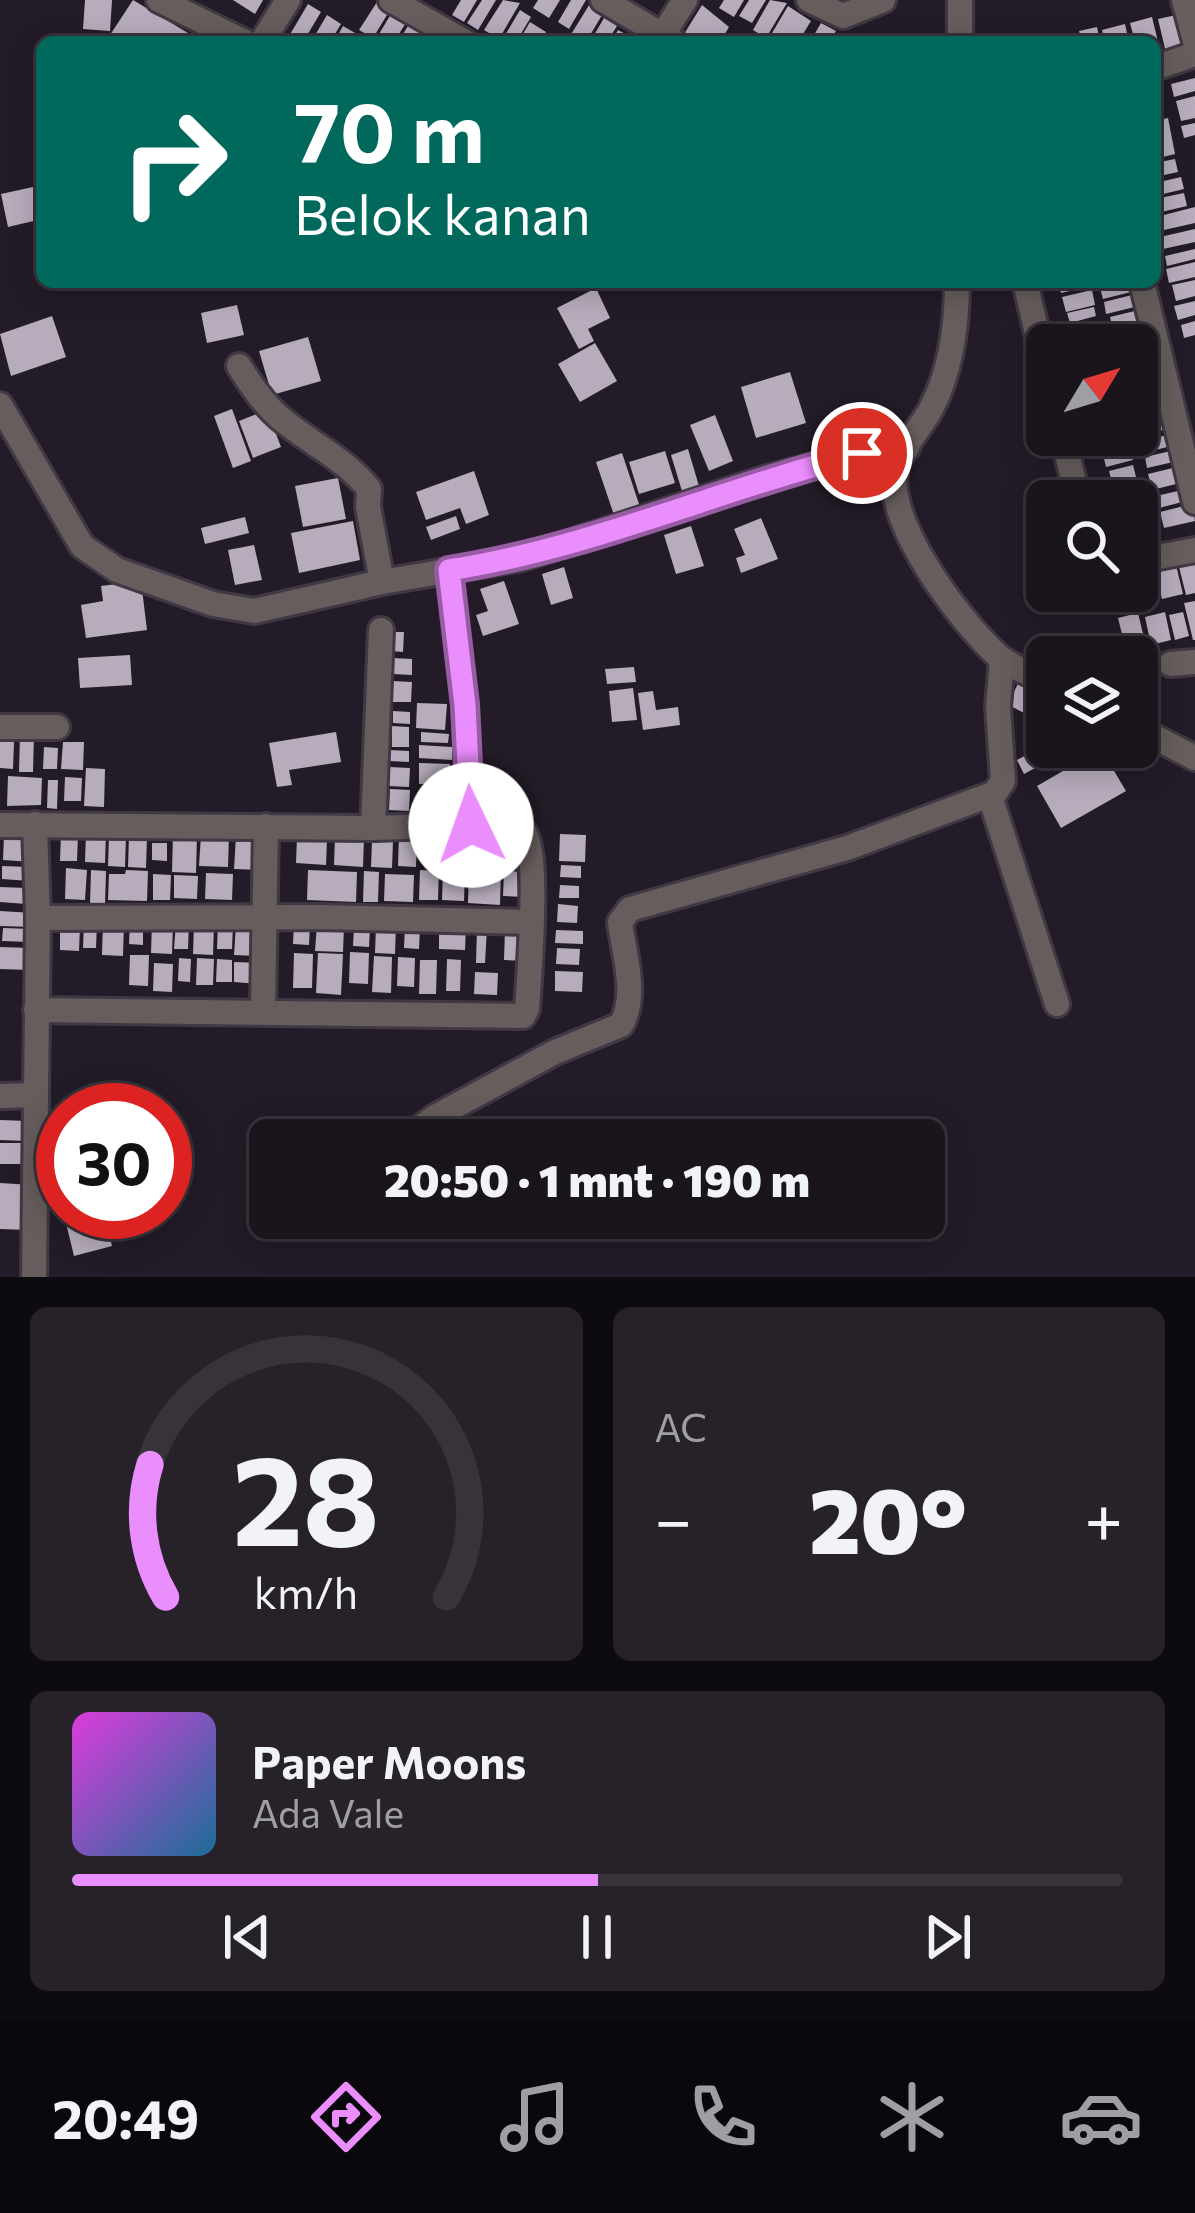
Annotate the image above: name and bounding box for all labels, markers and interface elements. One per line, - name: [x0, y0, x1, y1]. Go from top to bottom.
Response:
- text: 70 m: [294, 78, 485, 180]
- icon: right: [96, 84, 252, 240]
- text: Belok kanan: [294, 180, 591, 246]
- north arrow: [1026, 324, 1158, 456]
- map controls: [1026, 324, 1158, 768]
- pin: [811, 402, 913, 504]
- icon: arrive: [829, 420, 895, 486]
- button: search: [1026, 480, 1158, 612]
- button: layers: [1026, 636, 1158, 768]
- position arrow: [408, 762, 534, 888]
- speed limit sign: 30: [36, 1083, 192, 1239]
- text: 20:50 · 1 mnt · 190 m: [384, 1151, 810, 1206]
- text: AC: [655, 1402, 707, 1450]
- text: 28: [233, 1419, 380, 1572]
- text: 20°: [809, 1462, 967, 1573]
- text: −: [655, 1477, 692, 1558]
- text: +: [1084, 1477, 1123, 1558]
- text: km/h: [254, 1565, 358, 1618]
- text: Paper Moons: [252, 1733, 526, 1788]
- text: Ada Vale: [252, 1788, 404, 1836]
- icon: previous: [214, 1904, 280, 1970]
- icon: pause: [564, 1904, 630, 1970]
- icon: next: [915, 1904, 981, 1970]
- icon: directions: [304, 2075, 388, 2159]
- icon: music: [493, 2075, 577, 2159]
- icon: phone: [681, 2075, 765, 2159]
- icon: climate: [870, 2075, 954, 2159]
- icon: car: [1059, 2075, 1143, 2159]
- text: 20:49: [52, 2084, 199, 2150]

